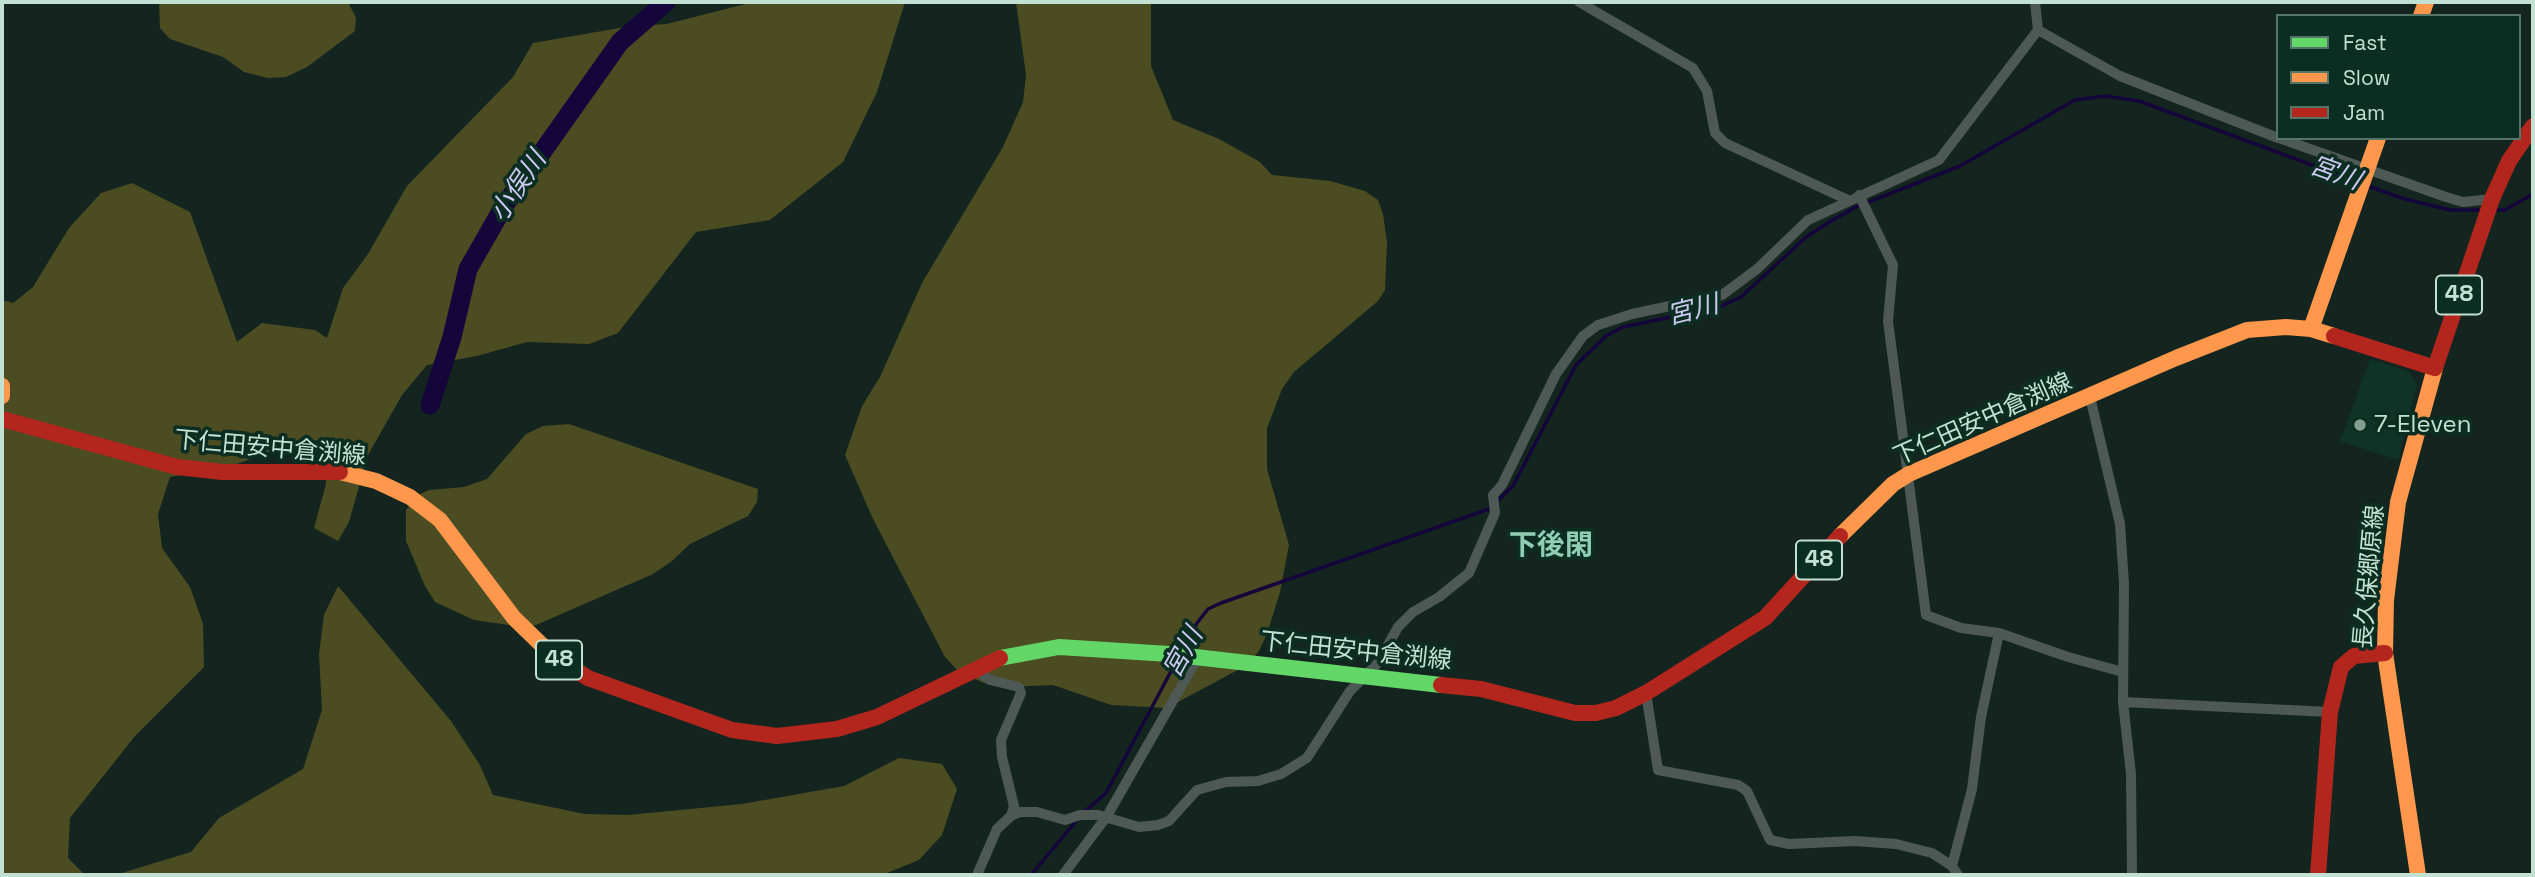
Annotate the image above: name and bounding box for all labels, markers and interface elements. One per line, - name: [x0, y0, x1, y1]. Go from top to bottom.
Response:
- legend: [2276, 14, 2521, 140]
- text: Fast: [2343, 29, 2387, 56]
- text: Slow: [2343, 64, 2391, 91]
- text: Jam: [2343, 99, 2385, 126]
- water label: 小俣川: [484, 146, 554, 228]
- water label: 宮川: [2305, 150, 2365, 198]
- road number: 48: [2436, 276, 2482, 314]
- water label: 宮川: [1664, 290, 1722, 332]
- street label: 下仁田安中倉渕線: [1889, 368, 2077, 472]
- place label: 7-Eleven: [2374, 411, 2472, 439]
- marker: 7-Eleven: [2352, 417, 2368, 433]
- street label: 下仁田安中倉渕線: [173, 426, 367, 472]
- street label: 長久保郷原線: [2349, 504, 2391, 650]
- district label: 下後閑: [1509, 529, 1593, 563]
- road number: 48: [1796, 540, 1842, 580]
- water label: 宮川: [1158, 623, 1210, 683]
- street label: 下仁田安中倉渕線: [1259, 628, 1453, 676]
- road number: 48: [536, 640, 582, 680]

